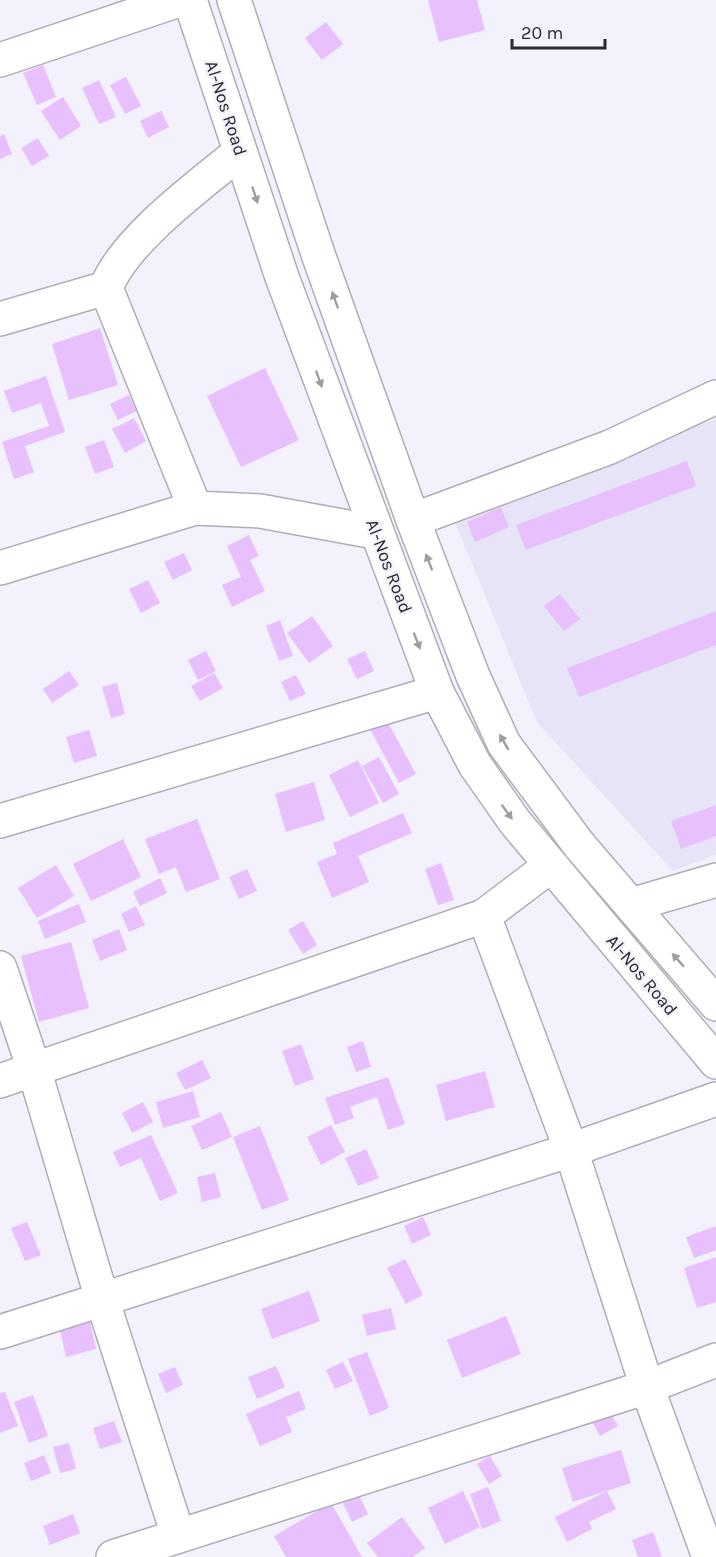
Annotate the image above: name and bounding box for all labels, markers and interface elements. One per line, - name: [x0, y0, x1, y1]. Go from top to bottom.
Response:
- scale bar: [512, 12, 605, 50]
- text: 20 m: [521, 22, 563, 44]
- street label: Al-Nos Road: [200, 58, 252, 158]
- one-way arrow: [250, 186, 260, 204]
- one-way arrow: [329, 291, 339, 309]
- one-way arrow: [315, 370, 325, 388]
- street label: Al-Nos Road: [361, 516, 417, 616]
- one-way arrow: [424, 553, 434, 571]
- one-way arrow: [412, 632, 422, 650]
- one-way arrow: [499, 733, 509, 750]
- one-way arrow: [501, 804, 513, 820]
- street label: Al-Nos Road: [602, 930, 682, 1020]
- one-way arrow: [672, 953, 685, 968]

